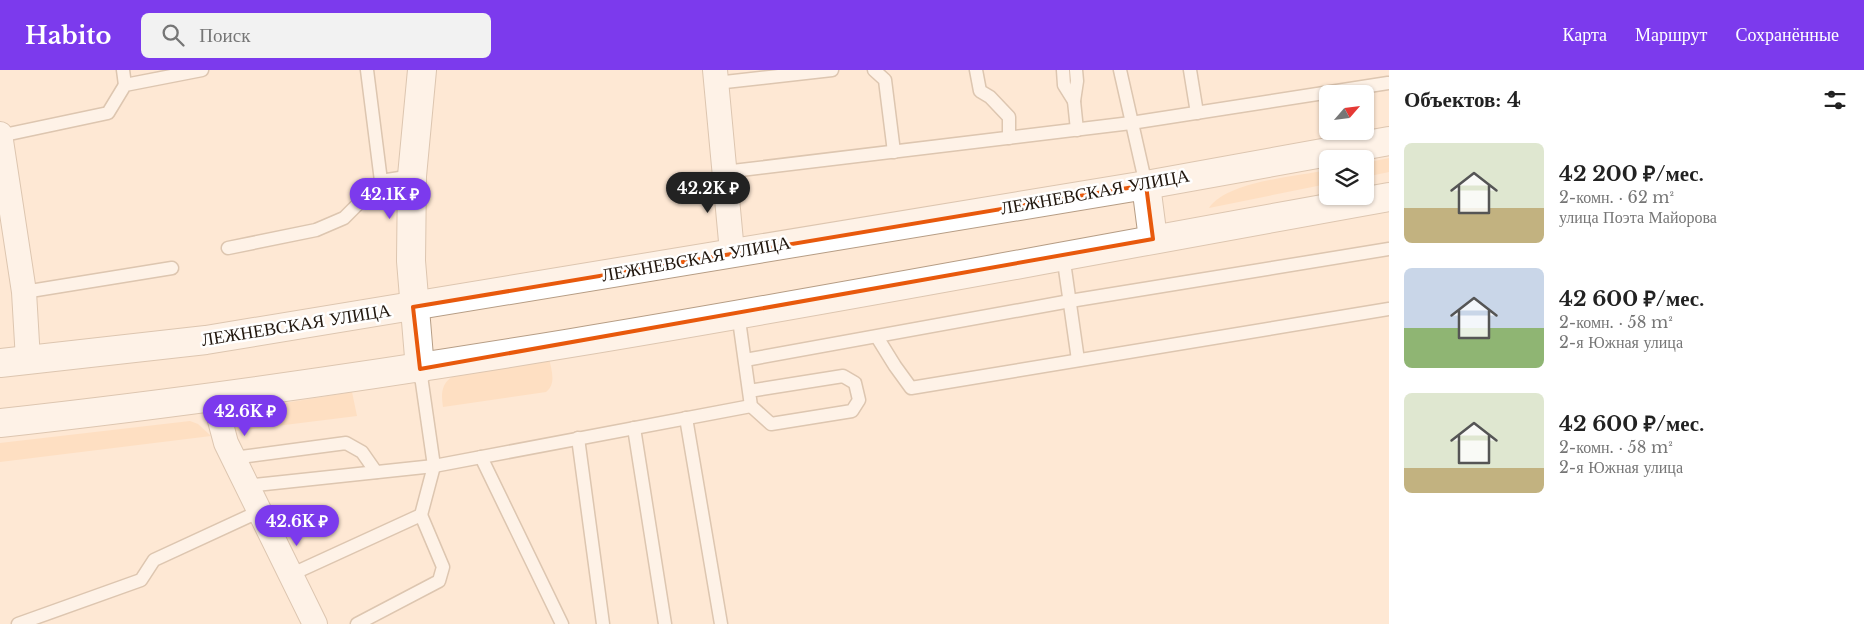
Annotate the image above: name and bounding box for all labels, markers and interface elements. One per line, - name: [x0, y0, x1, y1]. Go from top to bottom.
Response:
- search box: [141, 13, 491, 58]
- text: Habito: [25, 21, 111, 50]
- icon: search: [159, 21, 187, 49]
- text: Поиск: [199, 24, 250, 47]
- text: Карта: [1562, 24, 1607, 46]
- text: Маршрут: [1635, 24, 1707, 46]
- text: Сохранённые: [1735, 24, 1839, 46]
- north arrow: [1319, 85, 1374, 140]
- map controls: [1319, 85, 1374, 205]
- icon: filters: [1821, 86, 1849, 114]
- text: Объектов: 4: [1404, 87, 1521, 113]
- button: layers: [1319, 150, 1374, 205]
- text: 42 200 ₽/мес.: [1559, 161, 1704, 187]
- icon: home: [1444, 163, 1504, 223]
- street label: ЛЕЖНЕВСКАЯ УЛИЦА: [999, 165, 1191, 219]
- pin: 42.2K ₽: [662, 172, 754, 214]
- pin: 42.1K ₽: [344, 178, 436, 220]
- text: 42.2K ₽: [677, 178, 739, 198]
- text: 42.1K ₽: [361, 184, 419, 204]
- text: 2-комн. · 62 m²: [1559, 187, 1674, 207]
- text: улица Поэта Майорова: [1559, 207, 1717, 227]
- street label: ЛЕЖНЕВСКАЯ УЛИЦА: [600, 232, 792, 286]
- text: 42 600 ₽/мес.: [1559, 286, 1705, 312]
- icon: home: [1444, 288, 1504, 348]
- street label: ЛЕЖНЕВСКАЯ УЛИЦА: [200, 299, 392, 351]
- text: 2-комн. · 58 m²: [1559, 312, 1673, 332]
- text: 2-я Южная улица: [1559, 332, 1683, 352]
- pin: 42.6K ₽: [199, 394, 291, 437]
- text: 42.6K ₽: [214, 401, 276, 421]
- text: 42 600 ₽/мес.: [1559, 411, 1705, 437]
- icon: home: [1444, 413, 1504, 473]
- text: 2-комн. · 58 m²: [1559, 437, 1673, 457]
- text: 2-я Южная улица: [1559, 457, 1683, 477]
- pin: 42.6K ₽: [251, 504, 343, 547]
- text: 42.6K ₽: [266, 511, 328, 531]

